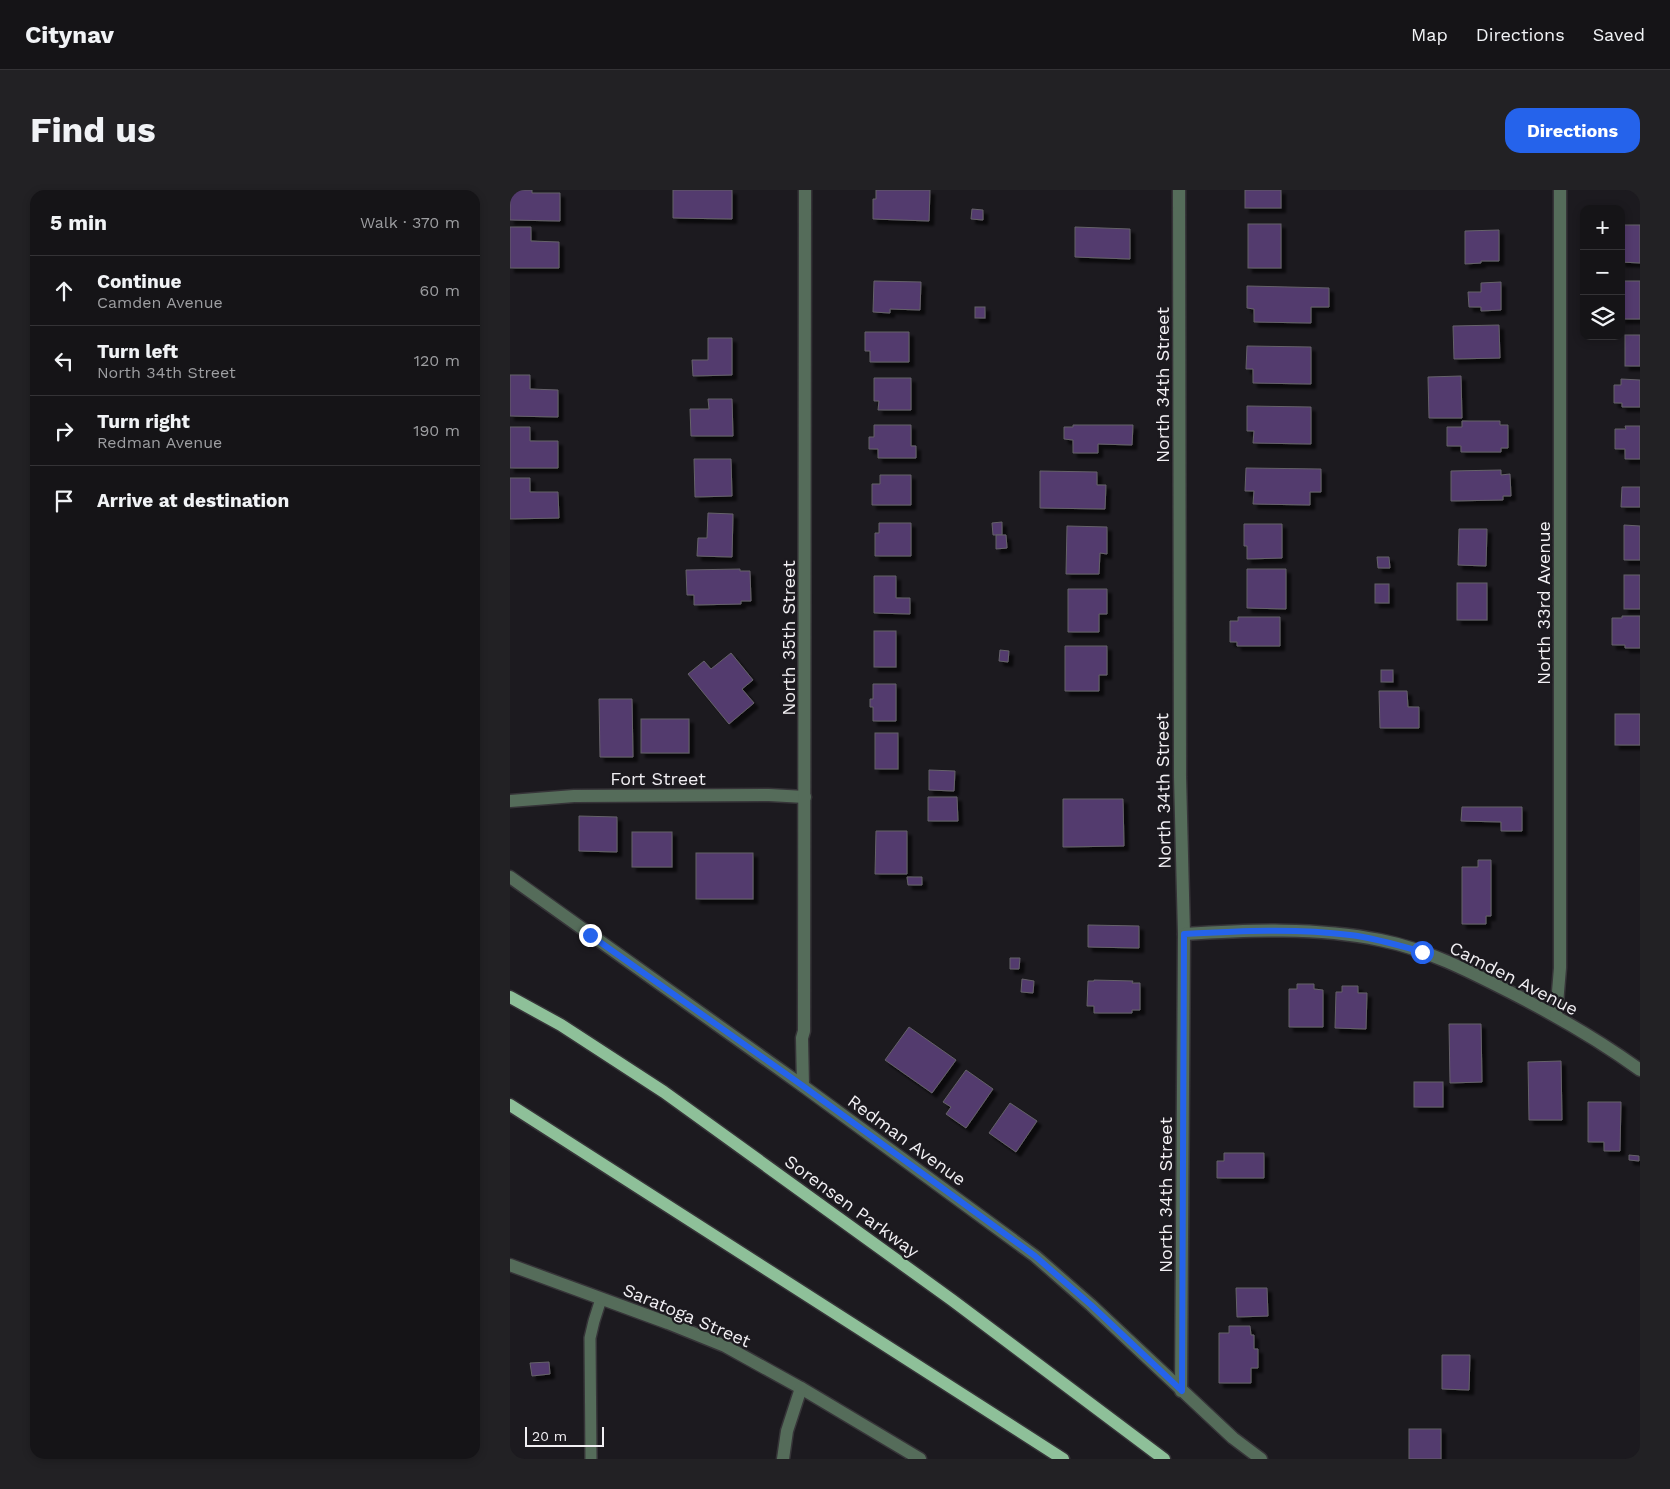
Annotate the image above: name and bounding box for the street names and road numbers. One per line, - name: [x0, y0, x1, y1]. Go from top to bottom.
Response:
- street label: North 34th Street: [1152, 307, 1173, 463]
- street label: North 33rd Avenue: [1533, 521, 1554, 685]
- street label: North 35th Street: [778, 560, 799, 716]
- street label: North 34th Street: [1151, 712, 1175, 869]
- street label: Fort Street: [610, 768, 706, 789]
- street label: Camden Avenue: [1446, 937, 1582, 1019]
- street label: Redman Avenue: [844, 1090, 970, 1190]
- street label: North 34th Street: [1155, 1117, 1176, 1273]
- street label: Sorensen Parkway: [781, 1150, 924, 1262]
- street label: Saratoga Street: [620, 1279, 754, 1352]

